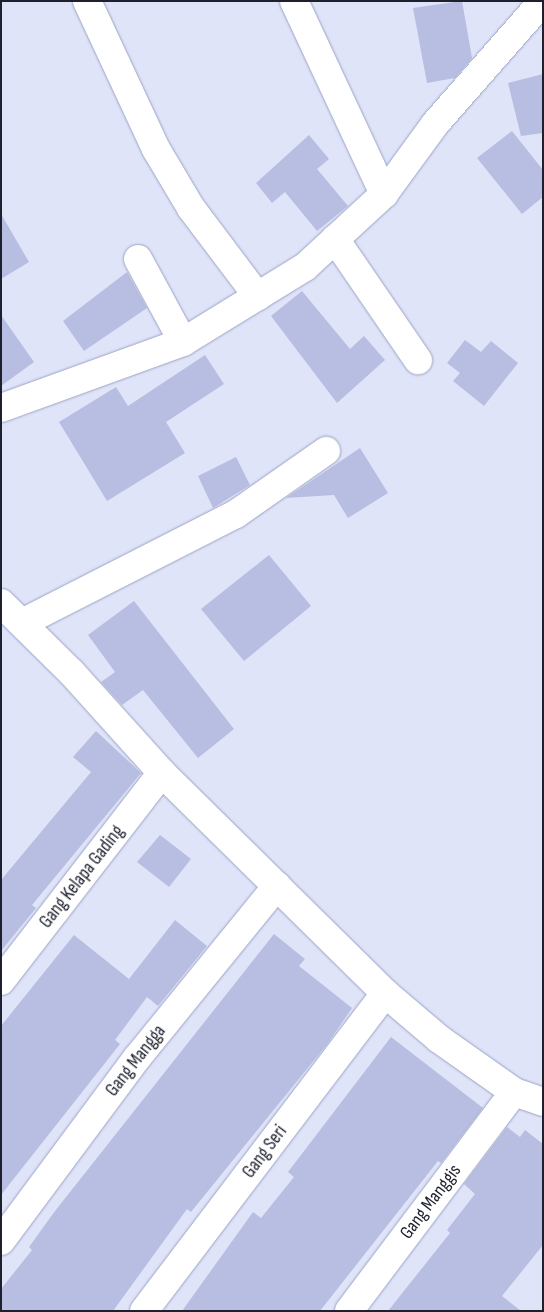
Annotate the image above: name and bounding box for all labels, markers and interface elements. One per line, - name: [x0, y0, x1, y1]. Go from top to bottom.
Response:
- street label: Gang Kelapa Gading: [35, 821, 129, 933]
- street label: Gang Mangga: [101, 1021, 171, 1101]
- street label: Gang Seri: [238, 1121, 292, 1183]
- street label: Gang Manggis: [396, 1160, 466, 1244]

